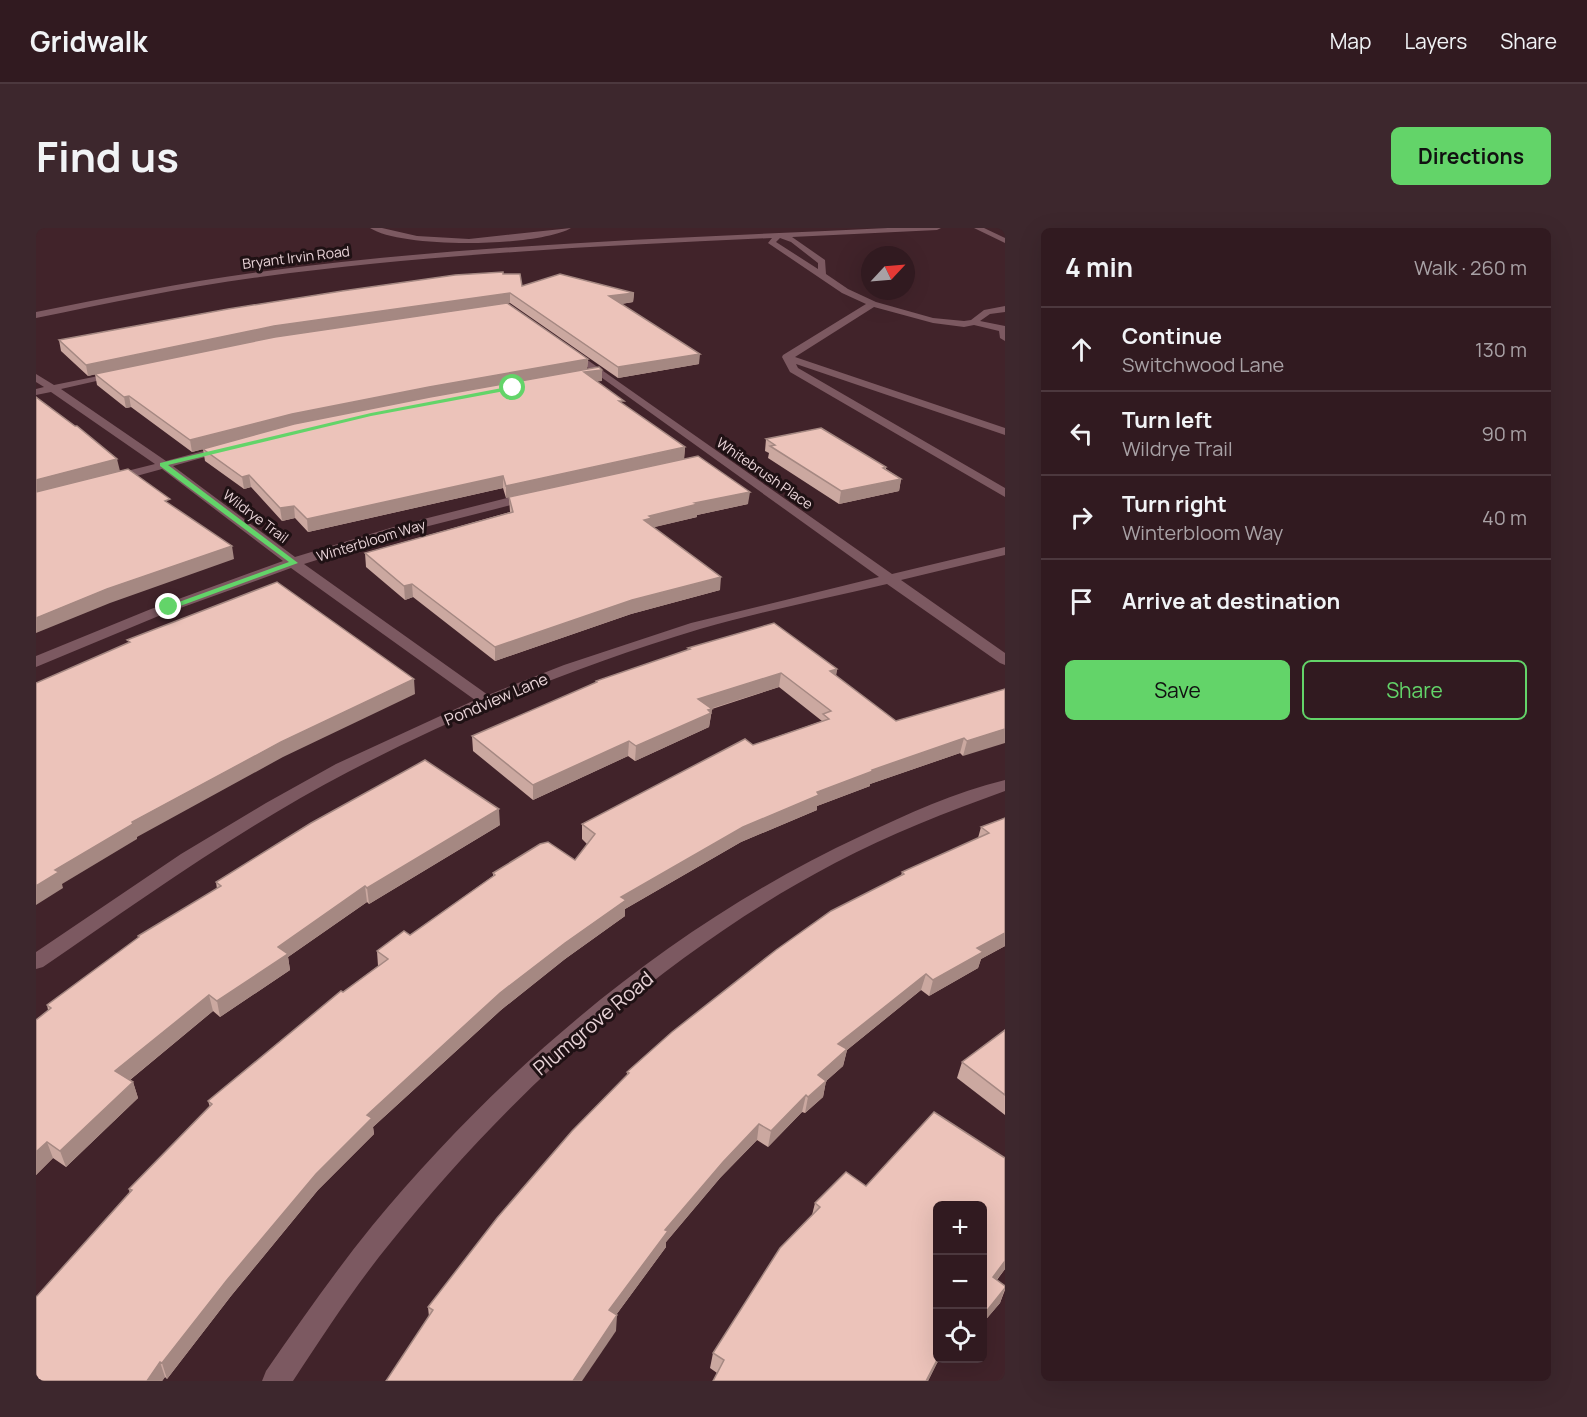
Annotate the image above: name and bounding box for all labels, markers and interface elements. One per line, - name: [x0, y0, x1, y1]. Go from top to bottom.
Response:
- text: Gridwalk: [30, 22, 147, 60]
- text: Map: [1330, 27, 1371, 55]
- text: Layers: [1404, 27, 1467, 55]
- text: Share: [1500, 27, 1557, 55]
- text: Find us: [36, 127, 179, 185]
- button: Directions: [1391, 127, 1551, 185]
- street label: Bryant Irvin Road: [241, 241, 351, 273]
- north arrow: [861, 246, 915, 300]
- text: 4 min: [1065, 249, 1133, 285]
- text: Walk · 260 m: [1414, 254, 1527, 281]
- text: Continue: [1122, 321, 1222, 351]
- icon: ahead: [1065, 333, 1098, 366]
- text: 130 m: [1475, 336, 1527, 363]
- text: Switchwood Lane: [1122, 351, 1284, 378]
- route start: [499, 374, 525, 400]
- text: Turn left: [1122, 405, 1212, 435]
- icon: left: [1065, 417, 1098, 450]
- text: 90 m: [1481, 420, 1527, 447]
- street label: Whitebrush Place: [713, 433, 817, 513]
- text: Wildrye Trail: [1122, 435, 1233, 462]
- street label: Wildrye Trail: [219, 485, 293, 547]
- text: Turn right: [1122, 489, 1227, 519]
- icon: right: [1065, 501, 1098, 534]
- text: 40 m: [1482, 504, 1527, 531]
- street label: Winterbloom Way: [314, 514, 428, 566]
- text: Winterbloom Way: [1122, 519, 1283, 546]
- icon: arrive: [1065, 585, 1098, 618]
- text: Arrive at destination: [1122, 586, 1340, 616]
- route end: [155, 593, 181, 619]
- button: Save: [1065, 660, 1290, 720]
- button: Share: [1302, 660, 1527, 720]
- street label: Pondview Lane: [441, 667, 551, 731]
- street label: Plumgrove Road: [527, 965, 659, 1081]
- map controls: [933, 1201, 987, 1363]
- button: +: [933, 1201, 987, 1255]
- button: −: [933, 1255, 987, 1309]
- button: locate: [933, 1309, 987, 1363]

